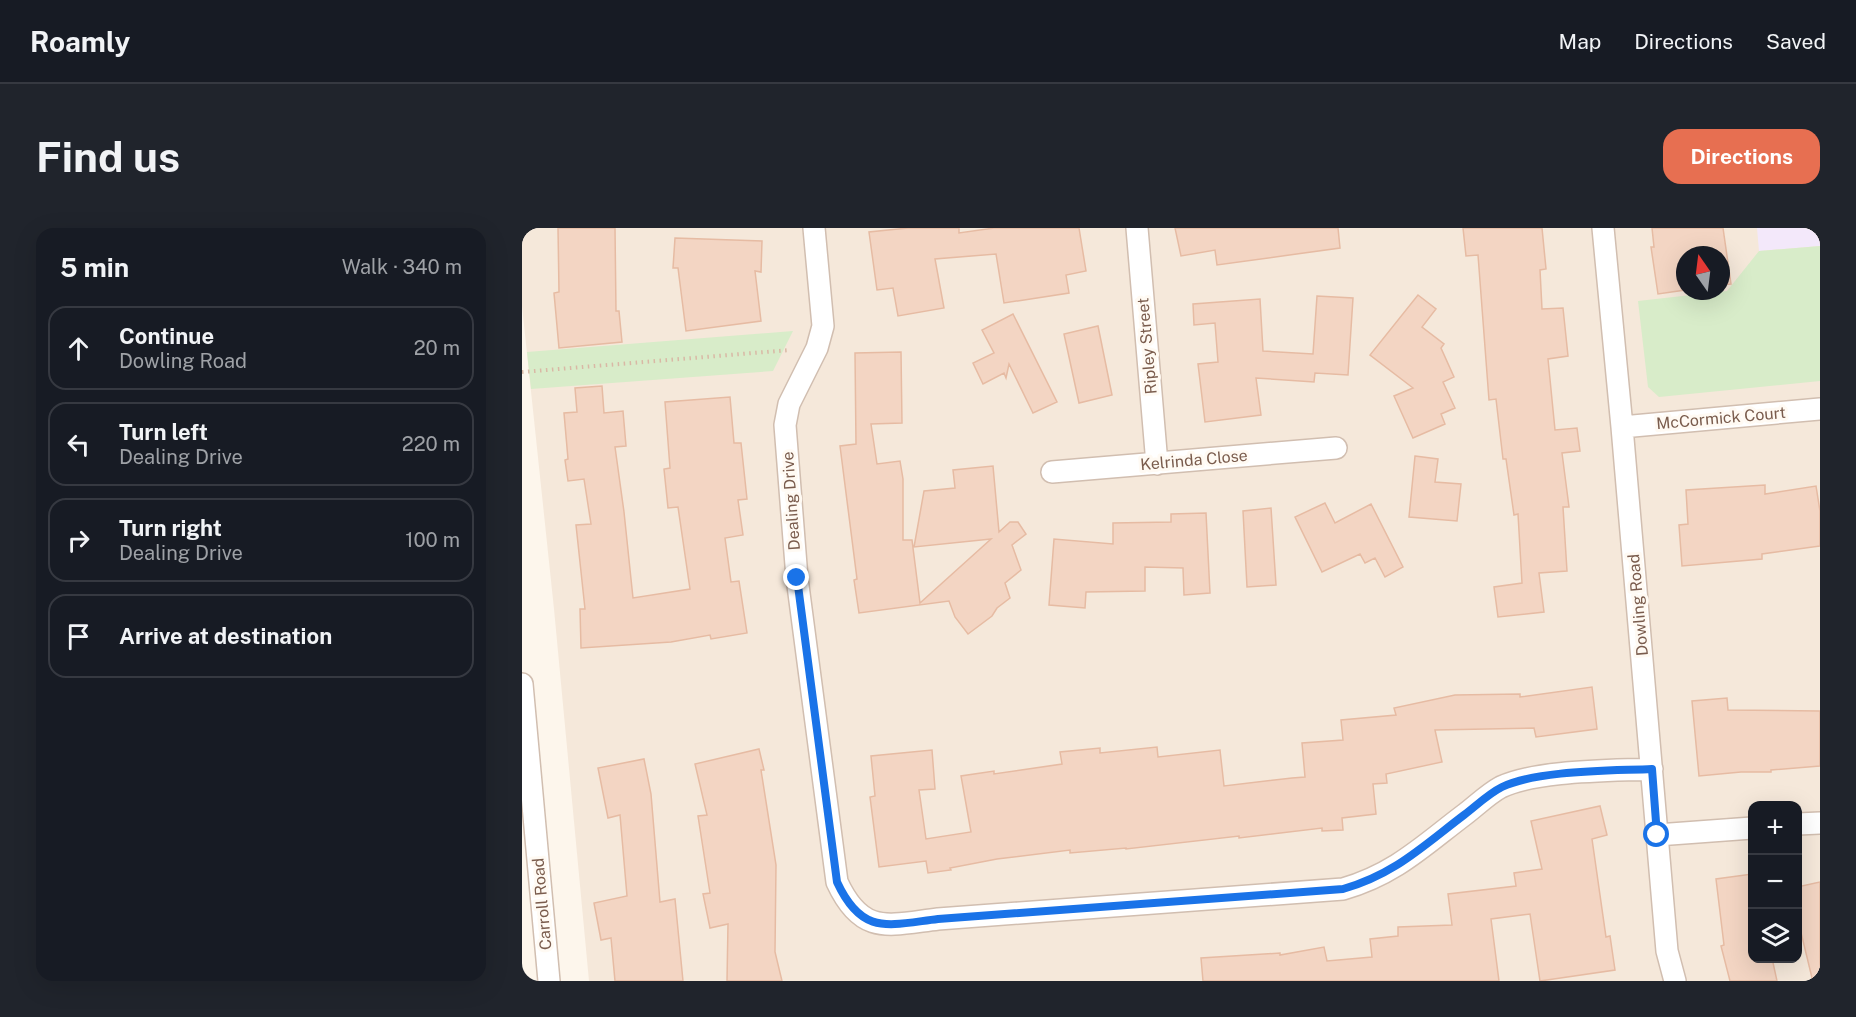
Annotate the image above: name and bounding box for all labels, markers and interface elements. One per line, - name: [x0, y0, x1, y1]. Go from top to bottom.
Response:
- text: Roamly: [30, 25, 130, 58]
- text: Map: [1559, 29, 1601, 54]
- text: Directions: [1634, 29, 1733, 54]
- text: Saved: [1766, 29, 1826, 54]
- button: Directions: [1663, 129, 1820, 184]
- text: Find us: [36, 132, 180, 181]
- north arrow: [1676, 246, 1730, 300]
- text: 5 min: [60, 252, 129, 283]
- text: Walk · 340 m: [342, 255, 462, 279]
- street label: Ripley Street: [1133, 297, 1161, 395]
- text: Continue: [119, 323, 214, 349]
- icon: ahead: [62, 332, 95, 365]
- text: 20 m: [414, 336, 460, 360]
- text: Dowling Road: [119, 349, 247, 373]
- street label: McCormick Court: [1655, 403, 1787, 433]
- text: Turn left: [119, 419, 208, 445]
- icon: left: [62, 428, 95, 461]
- text: 220 m: [402, 432, 460, 456]
- text: Dealing Drive: [119, 445, 243, 469]
- street label: Kelrinda Close: [1140, 446, 1248, 474]
- street label: Dealing Drive: [778, 451, 804, 551]
- text: Turn right: [119, 515, 222, 541]
- icon: right: [62, 524, 95, 557]
- text: 100 m: [405, 528, 460, 552]
- text: Dealing Drive: [119, 541, 243, 565]
- street label: Dowling Road: [1624, 553, 1652, 657]
- route end: [783, 564, 809, 590]
- icon: arrive: [62, 620, 95, 653]
- text: Arrive at destination: [119, 623, 332, 649]
- map controls: [1748, 801, 1802, 963]
- button: +: [1748, 801, 1802, 855]
- route start: [1643, 821, 1669, 847]
- button: −: [1748, 855, 1802, 909]
- street label: Carroll Road: [529, 857, 555, 951]
- button: layers: [1748, 909, 1802, 963]

